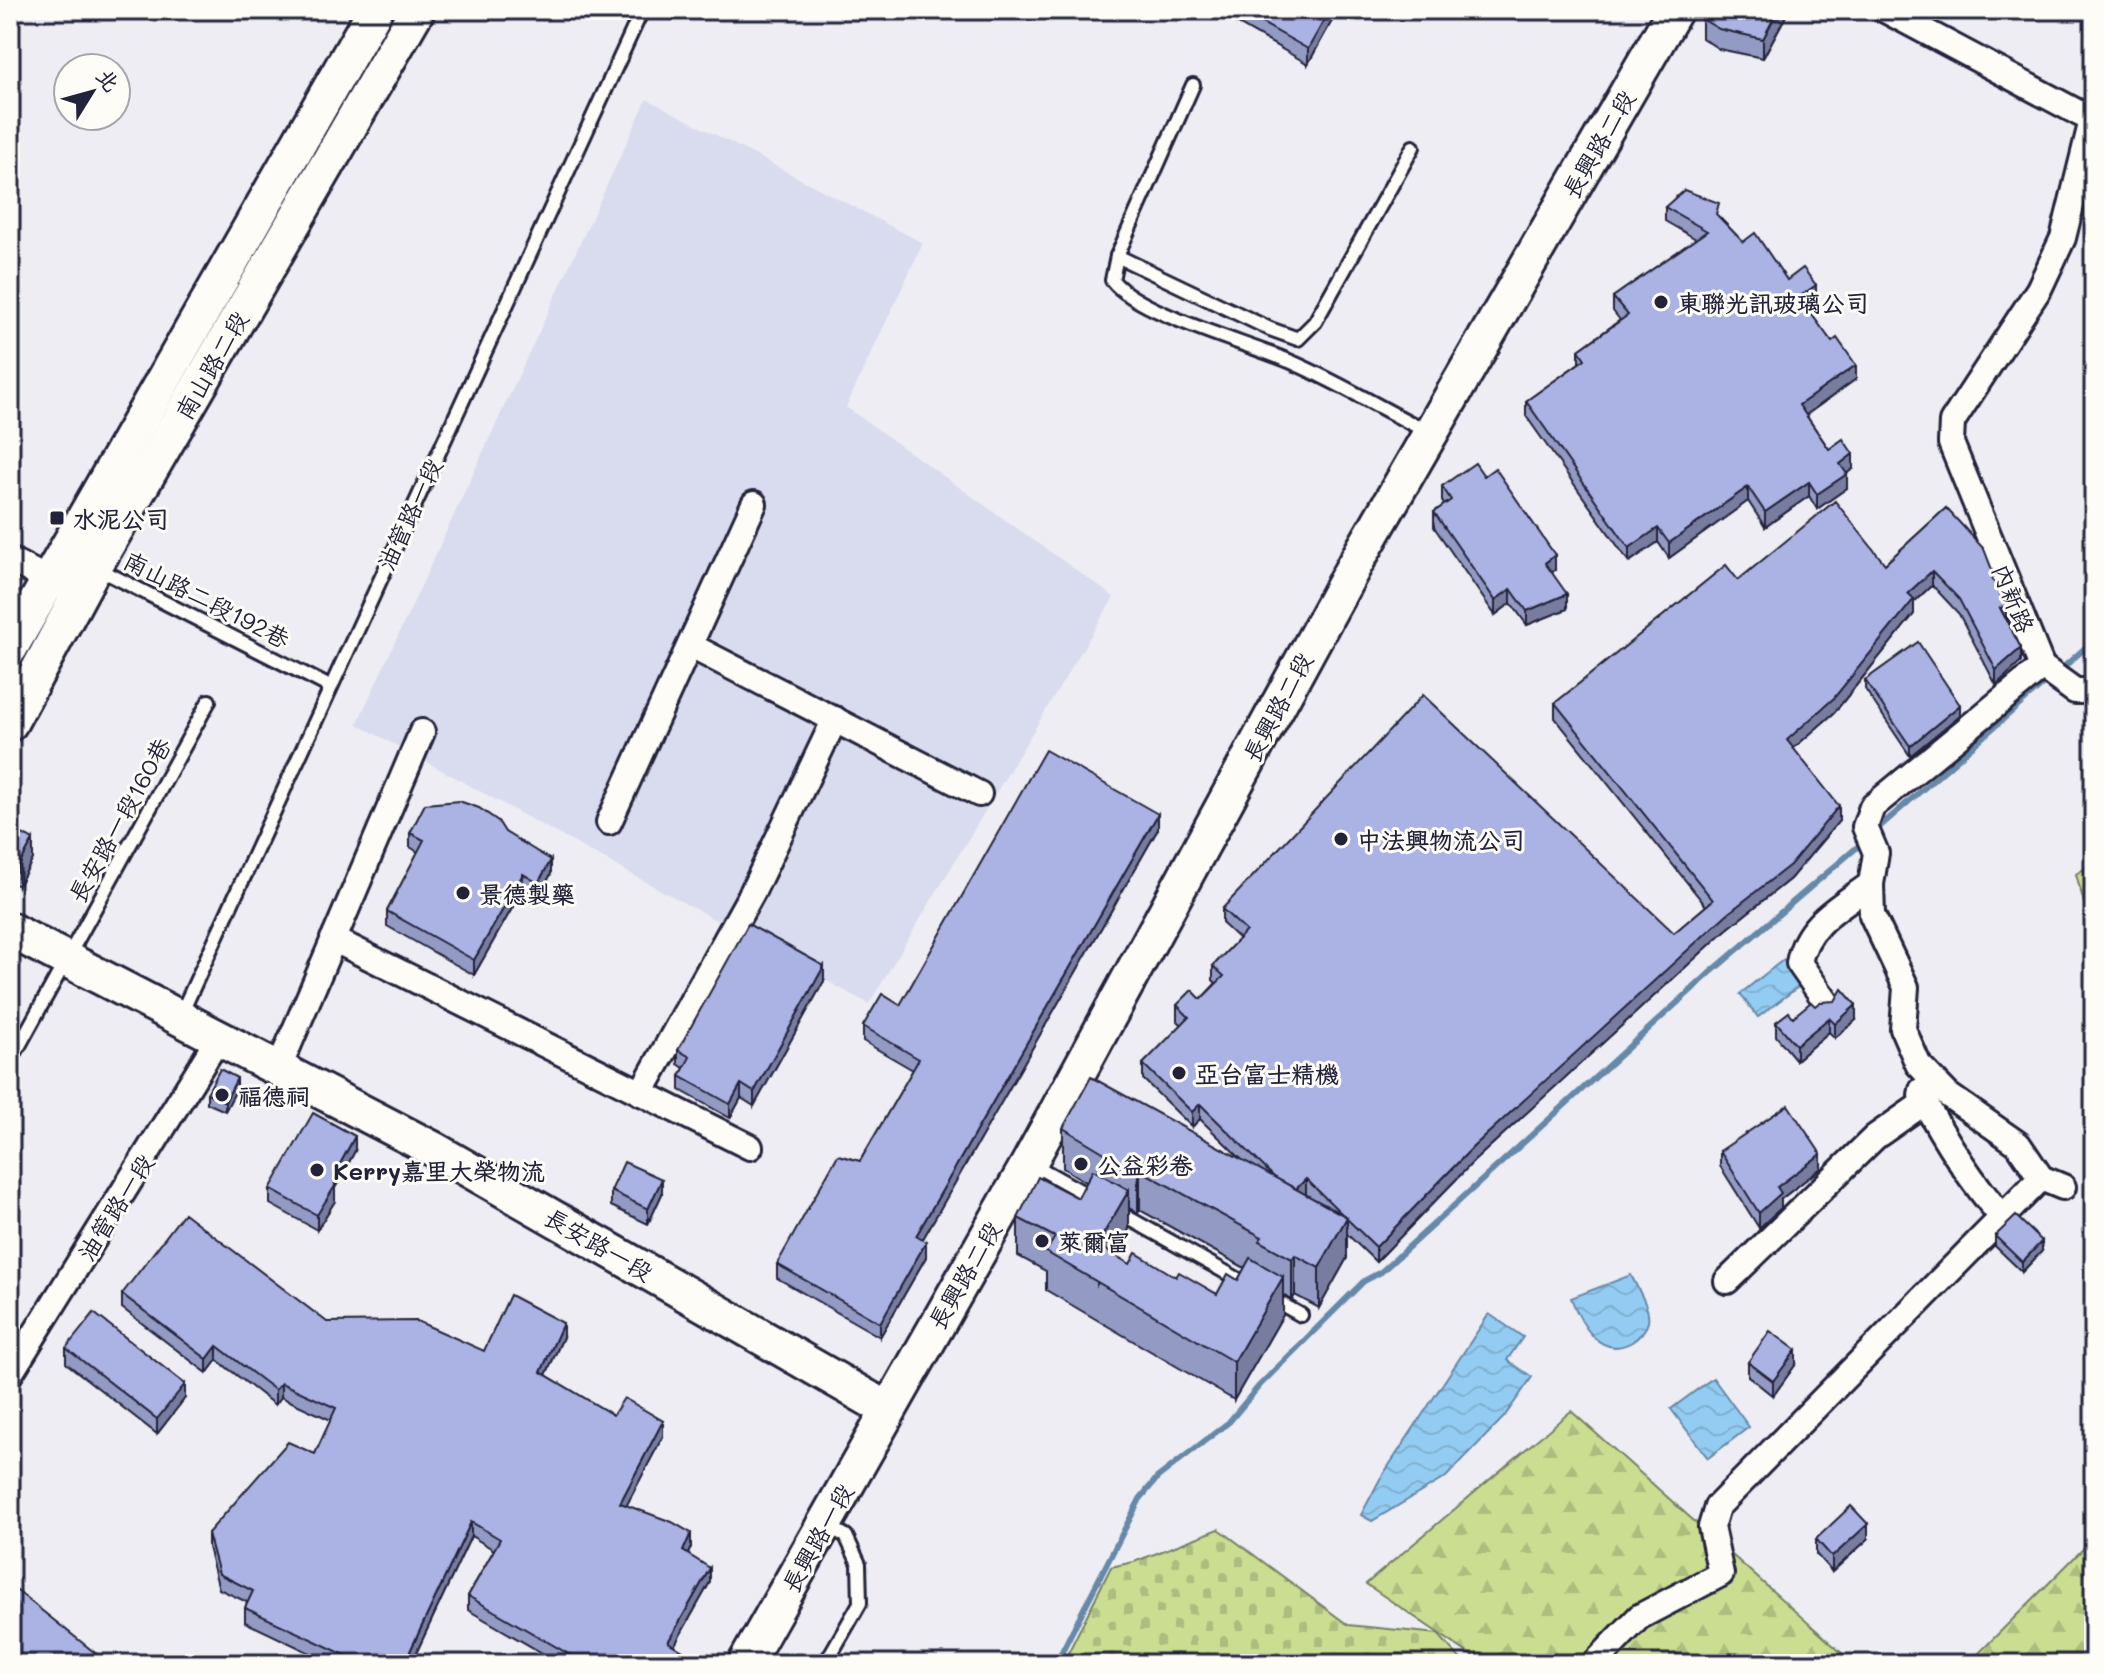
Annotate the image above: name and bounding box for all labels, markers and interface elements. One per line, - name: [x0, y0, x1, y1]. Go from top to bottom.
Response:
- north arrow: [52, 52, 132, 132]
- text: 北: [90, 62, 127, 97]
- street label: 長興路二段: [1555, 84, 1641, 204]
- place label: 東聯光訊玻璃公司: [1677, 287, 1869, 318]
- marker: 東聯光訊玻璃公司: [1652, 293, 1670, 311]
- street label: 南山路二段: [168, 305, 254, 425]
- street label: 油管路一段: [370, 453, 448, 575]
- place label: 水泥公司: [73, 503, 169, 534]
- marker: 水泥公司: [48, 509, 66, 527]
- street label: 南山路二段192巷: [119, 544, 295, 654]
- street label: 內新路: [1986, 559, 2042, 637]
- street label: 長興路二段: [1235, 647, 1319, 767]
- street label: 長安路一段160巷: [61, 732, 177, 908]
- place label: 中法興物流公司: [1357, 824, 1525, 855]
- marker: 中法興物流公司: [1332, 830, 1350, 848]
- place label: 景德製藥: [479, 878, 575, 909]
- marker: 景德製藥: [454, 884, 472, 902]
- place label: 亞台富士精機: [1195, 1058, 1339, 1089]
- marker: 亞台富士精機: [1170, 1064, 1188, 1082]
- place label: 福德祠: [238, 1080, 310, 1111]
- marker: 福德祠: [213, 1086, 231, 1104]
- street label: 油管路一段: [70, 1148, 160, 1266]
- place label: 公益彩卷: [1097, 1149, 1193, 1180]
- place label: Kerry嘉里大榮物流: [333, 1155, 545, 1186]
- marker: 公益彩卷: [1072, 1155, 1090, 1173]
- marker: Kerry嘉里大榮物流: [308, 1161, 326, 1179]
- street label: 長安路一段: [539, 1201, 659, 1287]
- street label: 長興路二段: [921, 1215, 1007, 1335]
- place label: 萊爾富: [1058, 1226, 1130, 1257]
- marker: 萊爾富: [1033, 1232, 1051, 1250]
- street label: 長興路一段: [774, 1478, 860, 1598]

